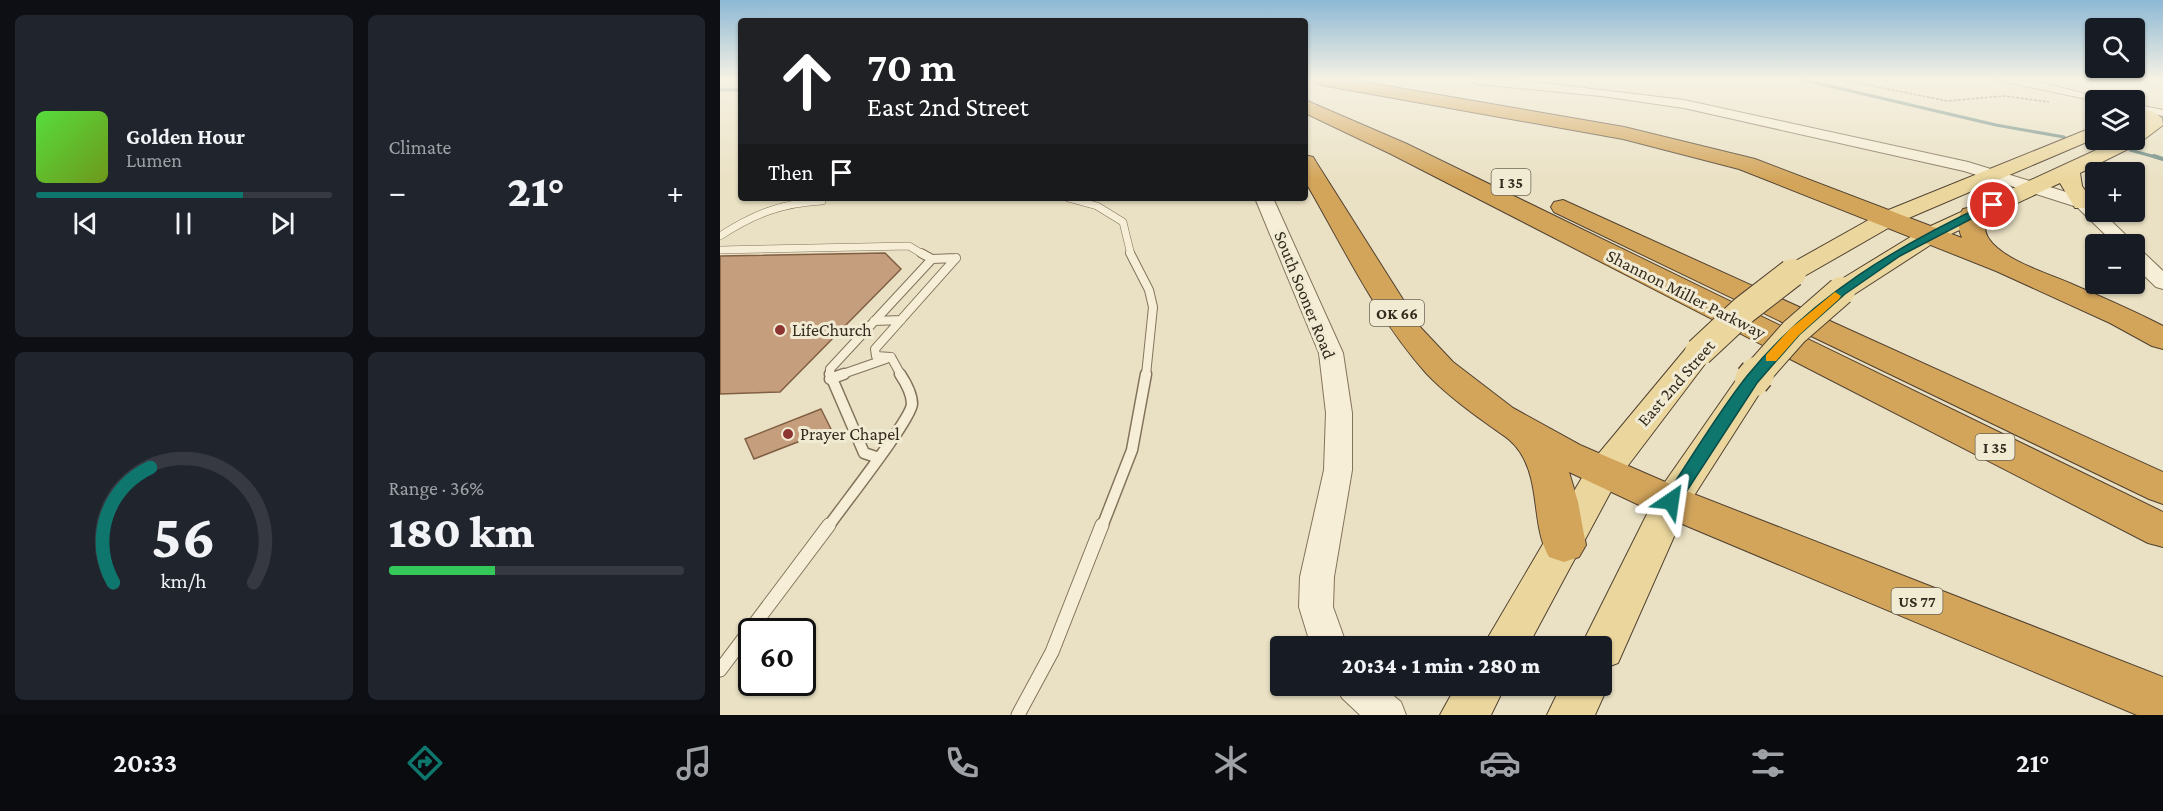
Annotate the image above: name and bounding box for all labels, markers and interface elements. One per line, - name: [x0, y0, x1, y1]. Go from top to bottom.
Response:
- map controls: [2085, 18, 2145, 294]
- button: search: [2085, 18, 2145, 78]
- icon: ahead: [768, 42, 846, 120]
- text: 70 m: [867, 43, 956, 90]
- button: layers: [2085, 90, 2145, 150]
- text: East 2nd Street: [867, 92, 1029, 122]
- text: Golden Hour: [126, 124, 245, 149]
- text: Climate: [389, 136, 451, 158]
- text: Lumen: [126, 149, 182, 171]
- icon: arrive: [825, 156, 858, 189]
- text: Then: [768, 160, 813, 185]
- button: +: [2085, 162, 2145, 222]
- text: 21°: [507, 166, 565, 216]
- road number: I 35: [1492, 169, 1530, 195]
- text: −: [389, 173, 406, 210]
- text: +: [667, 173, 684, 210]
- pin: [1967, 179, 2018, 230]
- icon: arrive: [1976, 188, 2009, 221]
- icon: previous: [69, 207, 102, 240]
- icon: pause: [167, 207, 200, 240]
- icon: next: [266, 207, 299, 240]
- street label: South Sooner Road: [1270, 228, 1340, 362]
- button: −: [2085, 234, 2145, 294]
- street label: Shannon Miller Parkway: [1603, 245, 1770, 343]
- road number: OK 66: [1370, 300, 1424, 326]
- place label: LifeChurch: [792, 320, 872, 340]
- marker: LifeChurch: [773, 323, 787, 337]
- street label: East 2nd Street: [1633, 335, 1720, 430]
- place label: Prayer Chapel: [800, 424, 900, 444]
- marker: Prayer Chapel: [781, 427, 795, 441]
- road number: I 35: [1976, 434, 2014, 460]
- position arrow: [1639, 469, 1703, 533]
- text: Range · 36%: [389, 477, 484, 499]
- text: 56: [151, 501, 216, 570]
- text: 180 km: [389, 507, 534, 557]
- text: km/h: [161, 569, 207, 593]
- road number: US 77: [1892, 588, 1942, 614]
- speed limit sign: 60: [738, 618, 816, 696]
- text: 20:34 · 1 min · 280 m: [1342, 653, 1540, 678]
- icon: directions: [404, 742, 446, 784]
- icon: music: [673, 742, 715, 784]
- icon: phone: [941, 742, 983, 784]
- icon: climate: [1210, 742, 1252, 784]
- icon: car: [1479, 742, 1521, 784]
- icon: filters: [1747, 742, 1789, 784]
- text: 20:33: [113, 748, 177, 778]
- text: 21°: [2016, 748, 2050, 778]

